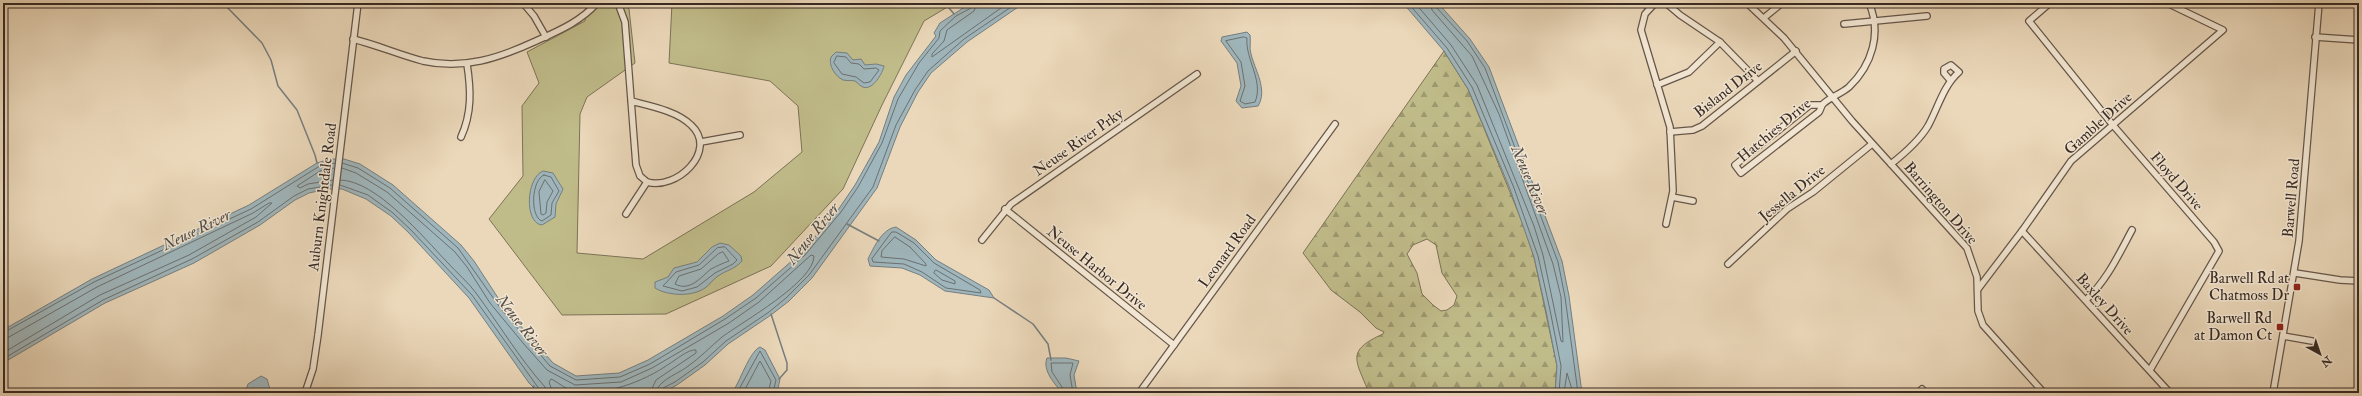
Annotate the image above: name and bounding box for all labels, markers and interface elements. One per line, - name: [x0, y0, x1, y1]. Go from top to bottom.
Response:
- street label: Bisland Drive: [1690, 57, 1766, 122]
- street label: Gamble Drive: [2060, 88, 2136, 159]
- street label: Hatchies Drive: [1734, 94, 1815, 167]
- street label: Neuse River Prky: [1030, 104, 1127, 181]
- street label: Auburn Knightdale Road: [304, 121, 341, 273]
- water label: Neuse River: [1506, 142, 1554, 219]
- street label: Floyd Drive: [2146, 148, 2207, 215]
- street label: Barwell Road: [2279, 157, 2304, 238]
- street label: Barrington Drive: [1899, 158, 1982, 249]
- street label: Jessella Drive: [1754, 161, 1830, 227]
- water label: Neuse River: [781, 198, 844, 269]
- water label: Neuse River: [158, 204, 235, 256]
- street label: Leonard Road: [1195, 211, 1261, 292]
- street label: Neuse Harbor Drive: [1043, 222, 1151, 315]
- street label: Baxley Drive: [2072, 269, 2137, 339]
- place label: Barwell Rd at Chatmoss Dr: [2209, 269, 2289, 305]
- marker: Barwell Rd at Chatmoss Dr: [2292, 282, 2302, 292]
- water label: Neuse River: [491, 290, 553, 362]
- place label: Barwell Rd at Damon Ct: [2194, 309, 2273, 345]
- marker: Barwell Rd at Damon Ct: [2275, 322, 2285, 332]
- north arrow: [2300, 334, 2340, 374]
- text: N: [2317, 352, 2335, 370]

